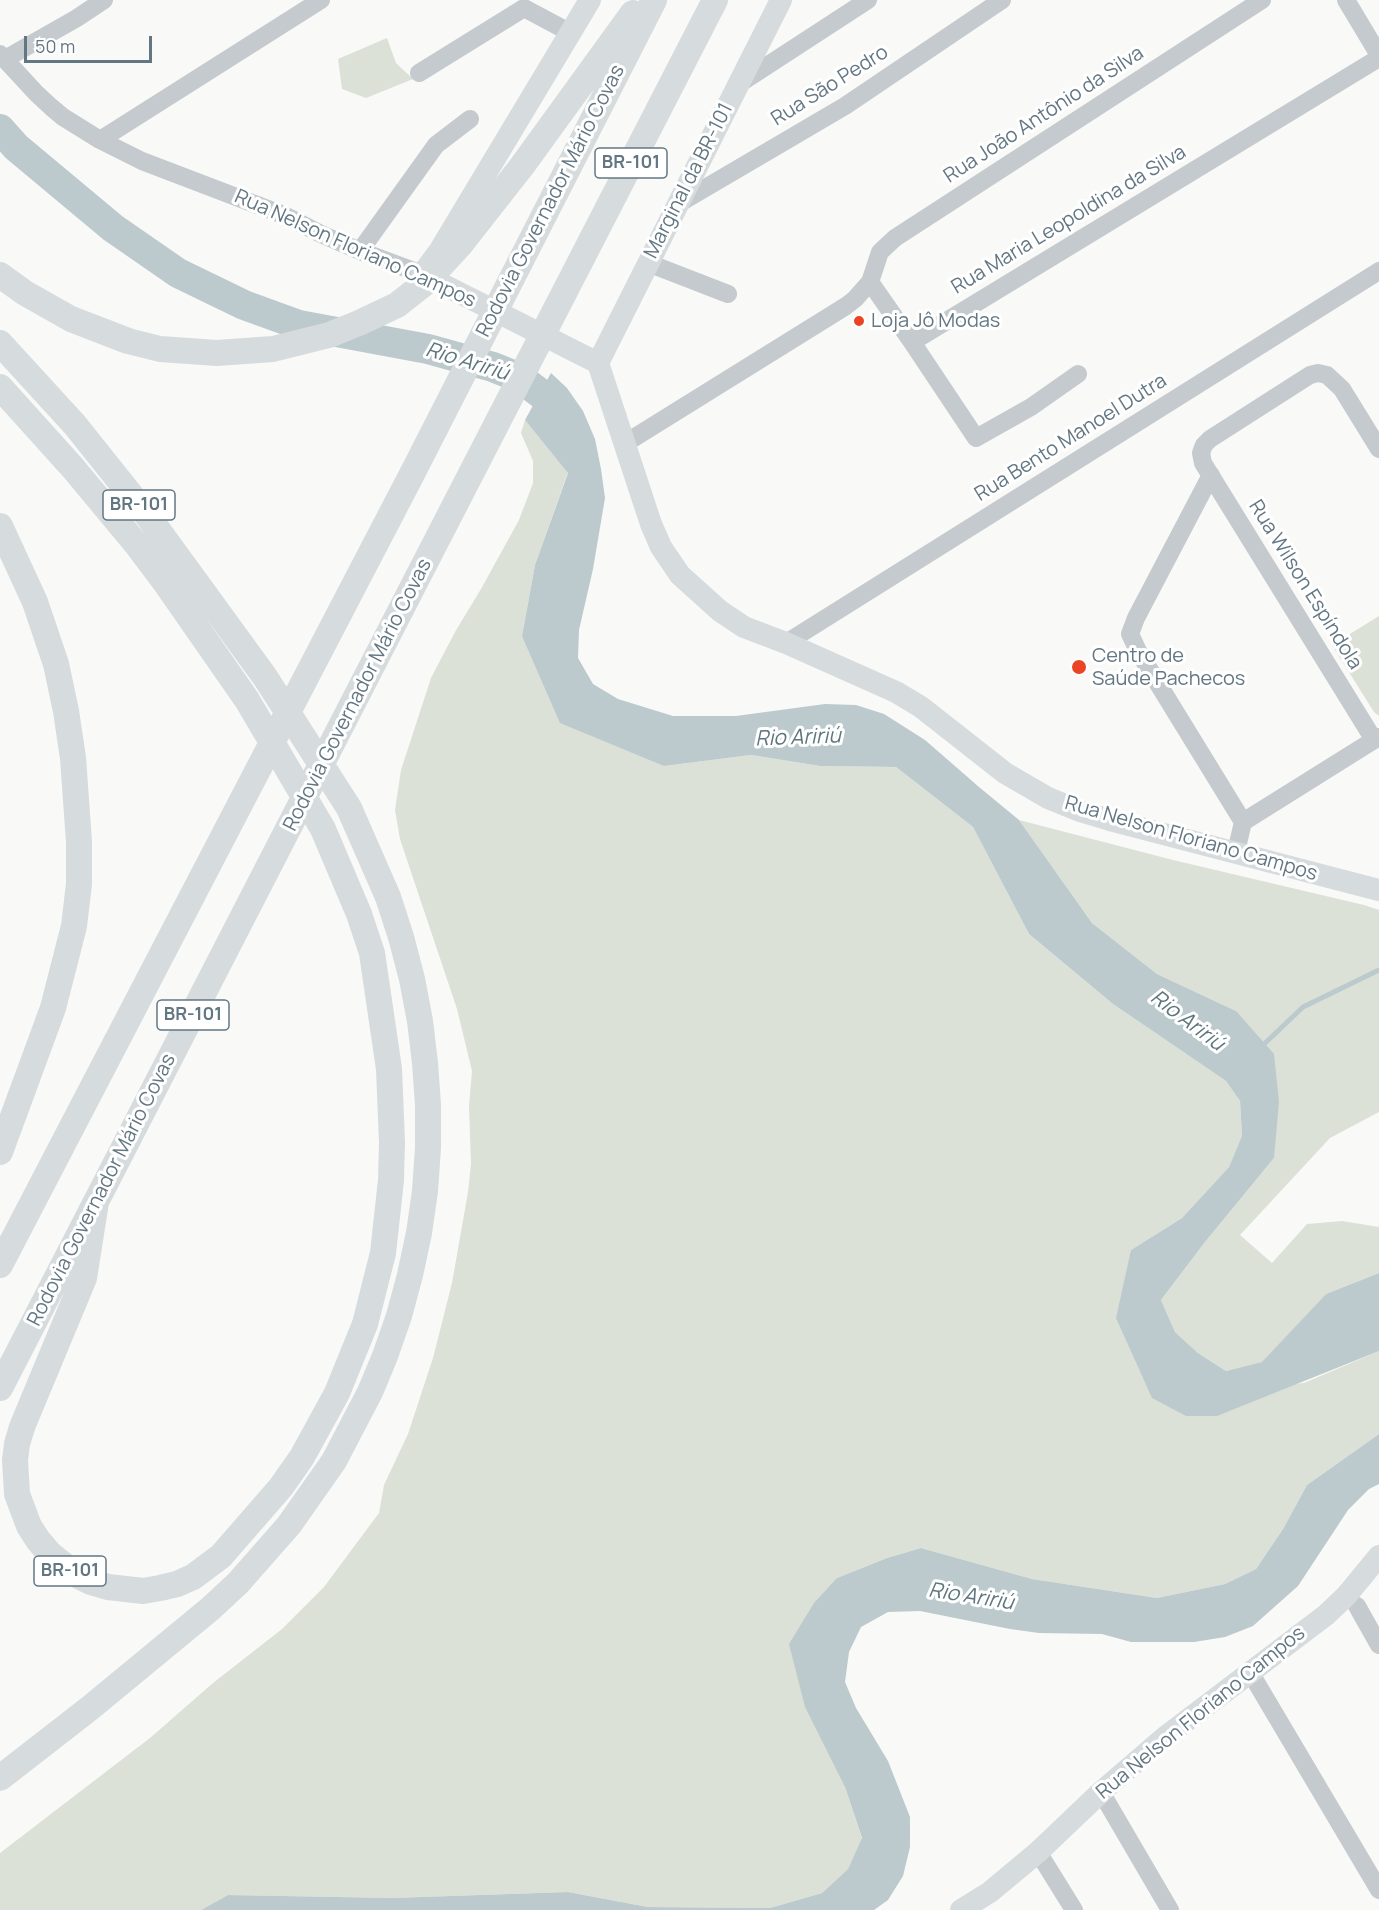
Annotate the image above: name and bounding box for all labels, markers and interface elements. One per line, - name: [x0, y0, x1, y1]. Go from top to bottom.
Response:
- scale bar: [27, 24, 154, 62]
- text: 50 m: [35, 34, 75, 58]
- street label: Rua São Pedro: [767, 41, 893, 131]
- street label: Rua João Antônio da Silva: [940, 41, 1148, 189]
- street label: Rodovia Governador Mário Covas: [472, 61, 630, 341]
- street label: Marginal da BR-101: [640, 99, 738, 263]
- street label: Rua Maria Leopoldina da Silva: [947, 140, 1191, 300]
- road number: BR-101: [595, 148, 667, 178]
- street label: Rua Nelson Floriano Campos: [231, 185, 479, 313]
- place label: Loja Jô Modas: [871, 309, 1000, 333]
- marker: Loja Jô Modas: [852, 314, 866, 328]
- water label: Rio Aririú: [422, 337, 512, 387]
- street label: Rua Bento Manoel Dutra: [971, 369, 1171, 507]
- road number: BR-101: [103, 490, 175, 520]
- street label: Rua Wilson Espíndola: [1243, 496, 1367, 674]
- street label: Rodovia Governador Mário Covas: [279, 555, 437, 835]
- place label: Centro de Saúde Pachecos: [1092, 644, 1245, 691]
- marker: Centro de Saúde Pachecos: [1070, 658, 1088, 676]
- water label: Rio Aririú: [755, 724, 841, 752]
- street label: Rua Nelson Floriano Campos: [1062, 791, 1320, 887]
- water label: Rio Aririú: [1145, 985, 1229, 1057]
- road number: BR-101: [157, 1000, 229, 1030]
- street label: Rodovia Governador Mário Covas: [23, 1050, 181, 1330]
- road number: BR-101: [34, 1556, 106, 1586]
- water label: Rio Aririú: [927, 1578, 1015, 1616]
- street label: Rua Nelson Floriano Campos: [1092, 1621, 1310, 1805]

